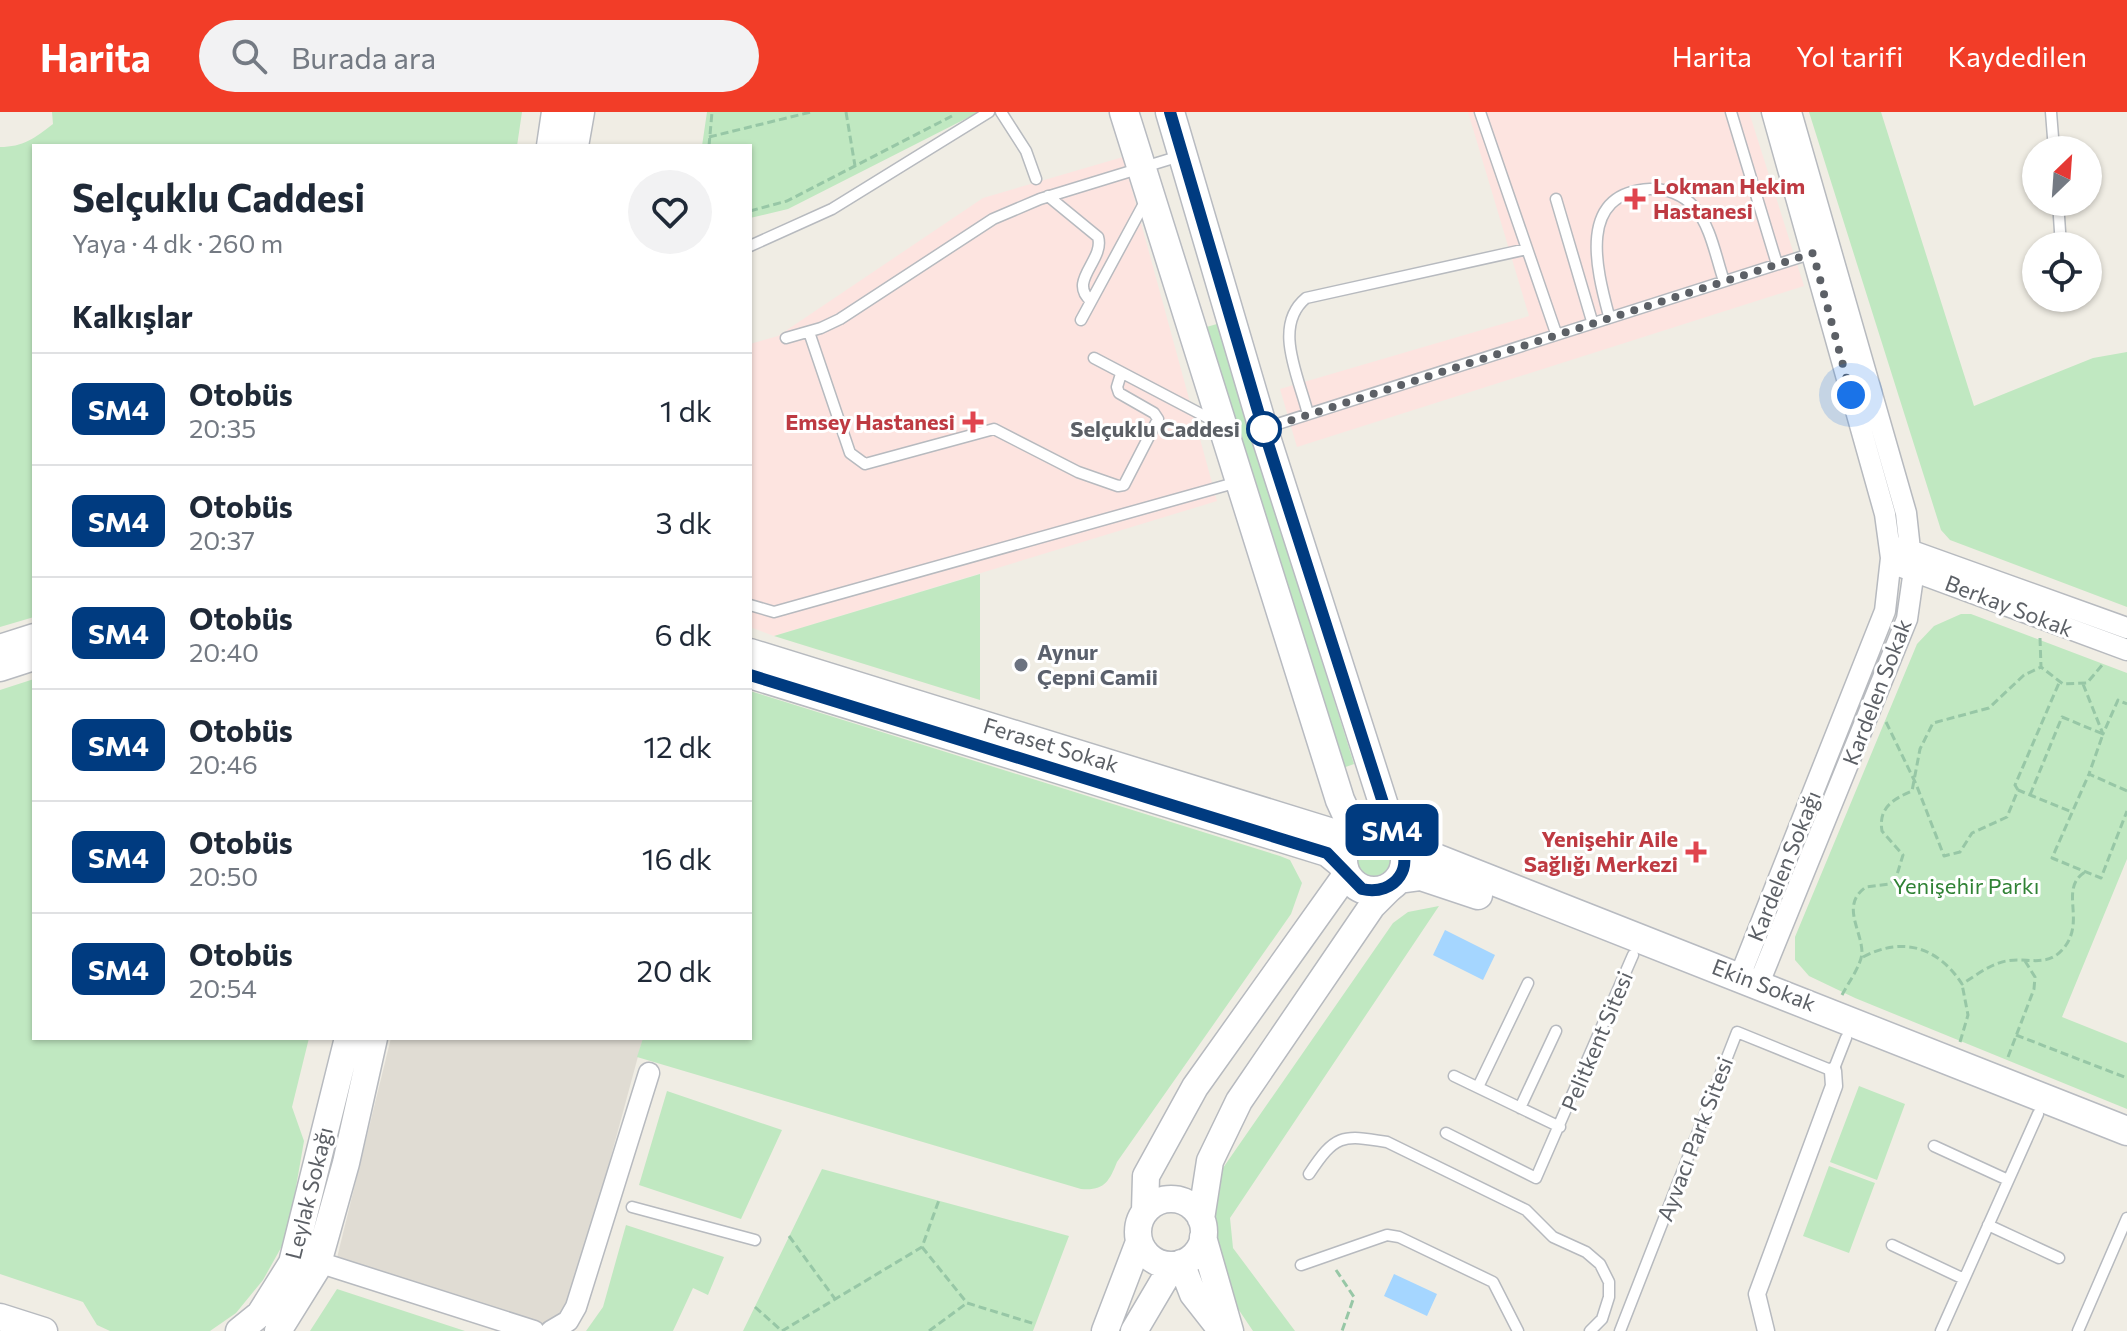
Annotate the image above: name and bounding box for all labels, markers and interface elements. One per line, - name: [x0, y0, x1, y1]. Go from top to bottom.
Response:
- search box: [199, 20, 759, 92]
- text: Harita: [40, 33, 151, 80]
- icon: search: [227, 34, 271, 78]
- text: Burada ara: [291, 38, 436, 75]
- text: Harita: [1672, 39, 1752, 73]
- text: Yol tarifi: [1796, 39, 1904, 73]
- text: Kaydedilen: [1948, 39, 2087, 73]
- north arrow: [2022, 136, 2102, 216]
- map controls: [2022, 136, 2102, 312]
- button: heart: [628, 170, 712, 254]
- place label: Lokman Hekim Hastanesi: [1653, 172, 1805, 224]
- text: Selçuklu Caddesi: [72, 173, 365, 220]
- marker: Lokman Hekim Hastanesi: [1624, 188, 1646, 210]
- text: Yaya · 4 dk · 260 m: [72, 227, 283, 258]
- button: locate: [2022, 232, 2102, 312]
- text: Kalkışlar: [72, 297, 193, 334]
- text: Otobüs: [189, 375, 293, 412]
- your location: [1831, 375, 1871, 415]
- text: 1 dk: [660, 391, 712, 428]
- text: SM4: [88, 392, 149, 426]
- place label: Emsey Hastanesi: [785, 408, 955, 435]
- marker: Emsey Hastanesi: [962, 411, 984, 433]
- text: 20:35: [189, 412, 256, 443]
- marker: Selçuklu Caddesi: [1247, 412, 1281, 446]
- place label: Selçuklu Caddesi: [1070, 415, 1240, 442]
- text: Otobüs: [189, 487, 293, 524]
- text: 3 dk: [656, 503, 712, 540]
- text: SM4: [88, 504, 149, 538]
- text: 20:37: [189, 524, 255, 555]
- street label: Berkay Sokak: [1941, 569, 2077, 642]
- text: Otobüs: [189, 599, 293, 636]
- text: 6 dk: [654, 615, 712, 652]
- street label: Kardelen Sokak: [1836, 615, 1917, 769]
- text: SM4: [88, 616, 149, 650]
- text: 20:40: [189, 636, 259, 667]
- place label: Aynur Çepni Camii: [1037, 638, 1158, 690]
- marker: Aynur Çepni Camii: [1012, 656, 1030, 674]
- text: Otobüs: [189, 711, 293, 748]
- street label: Feraset Sokak: [980, 711, 1122, 778]
- text: 12 dk: [643, 727, 712, 764]
- text: SM4: [88, 728, 149, 762]
- text: 20:46: [189, 748, 258, 779]
- street label: Kardelen Sokağı: [1741, 787, 1826, 945]
- line badge: SM4: [1346, 804, 1438, 856]
- text: SM4: [1362, 813, 1422, 847]
- text: Otobüs: [189, 823, 293, 860]
- place label: Yenişehir Aile Sağlığı Merkezi: [1524, 825, 1678, 877]
- text: 16 dk: [642, 839, 712, 876]
- text: SM4: [88, 840, 149, 874]
- marker: Yenişehir Aile Sağlığı Merkezi: [1685, 841, 1707, 863]
- text: 20:50: [189, 860, 258, 891]
- park label: Yenişehir Parkı: [1893, 872, 2039, 899]
- text: Otobüs: [189, 935, 293, 972]
- text: 20 dk: [637, 951, 712, 988]
- text: SM4: [88, 952, 149, 986]
- street label: Ekin Sokak: [1709, 952, 1820, 1017]
- street label: Pelitkent Sitesi: [1555, 967, 1638, 1115]
- text: 20:54: [189, 972, 257, 1003]
- street label: Ayvacı Park Sitesi: [1651, 1053, 1738, 1225]
- street label: Leylak Sokağı: [279, 1124, 338, 1262]

